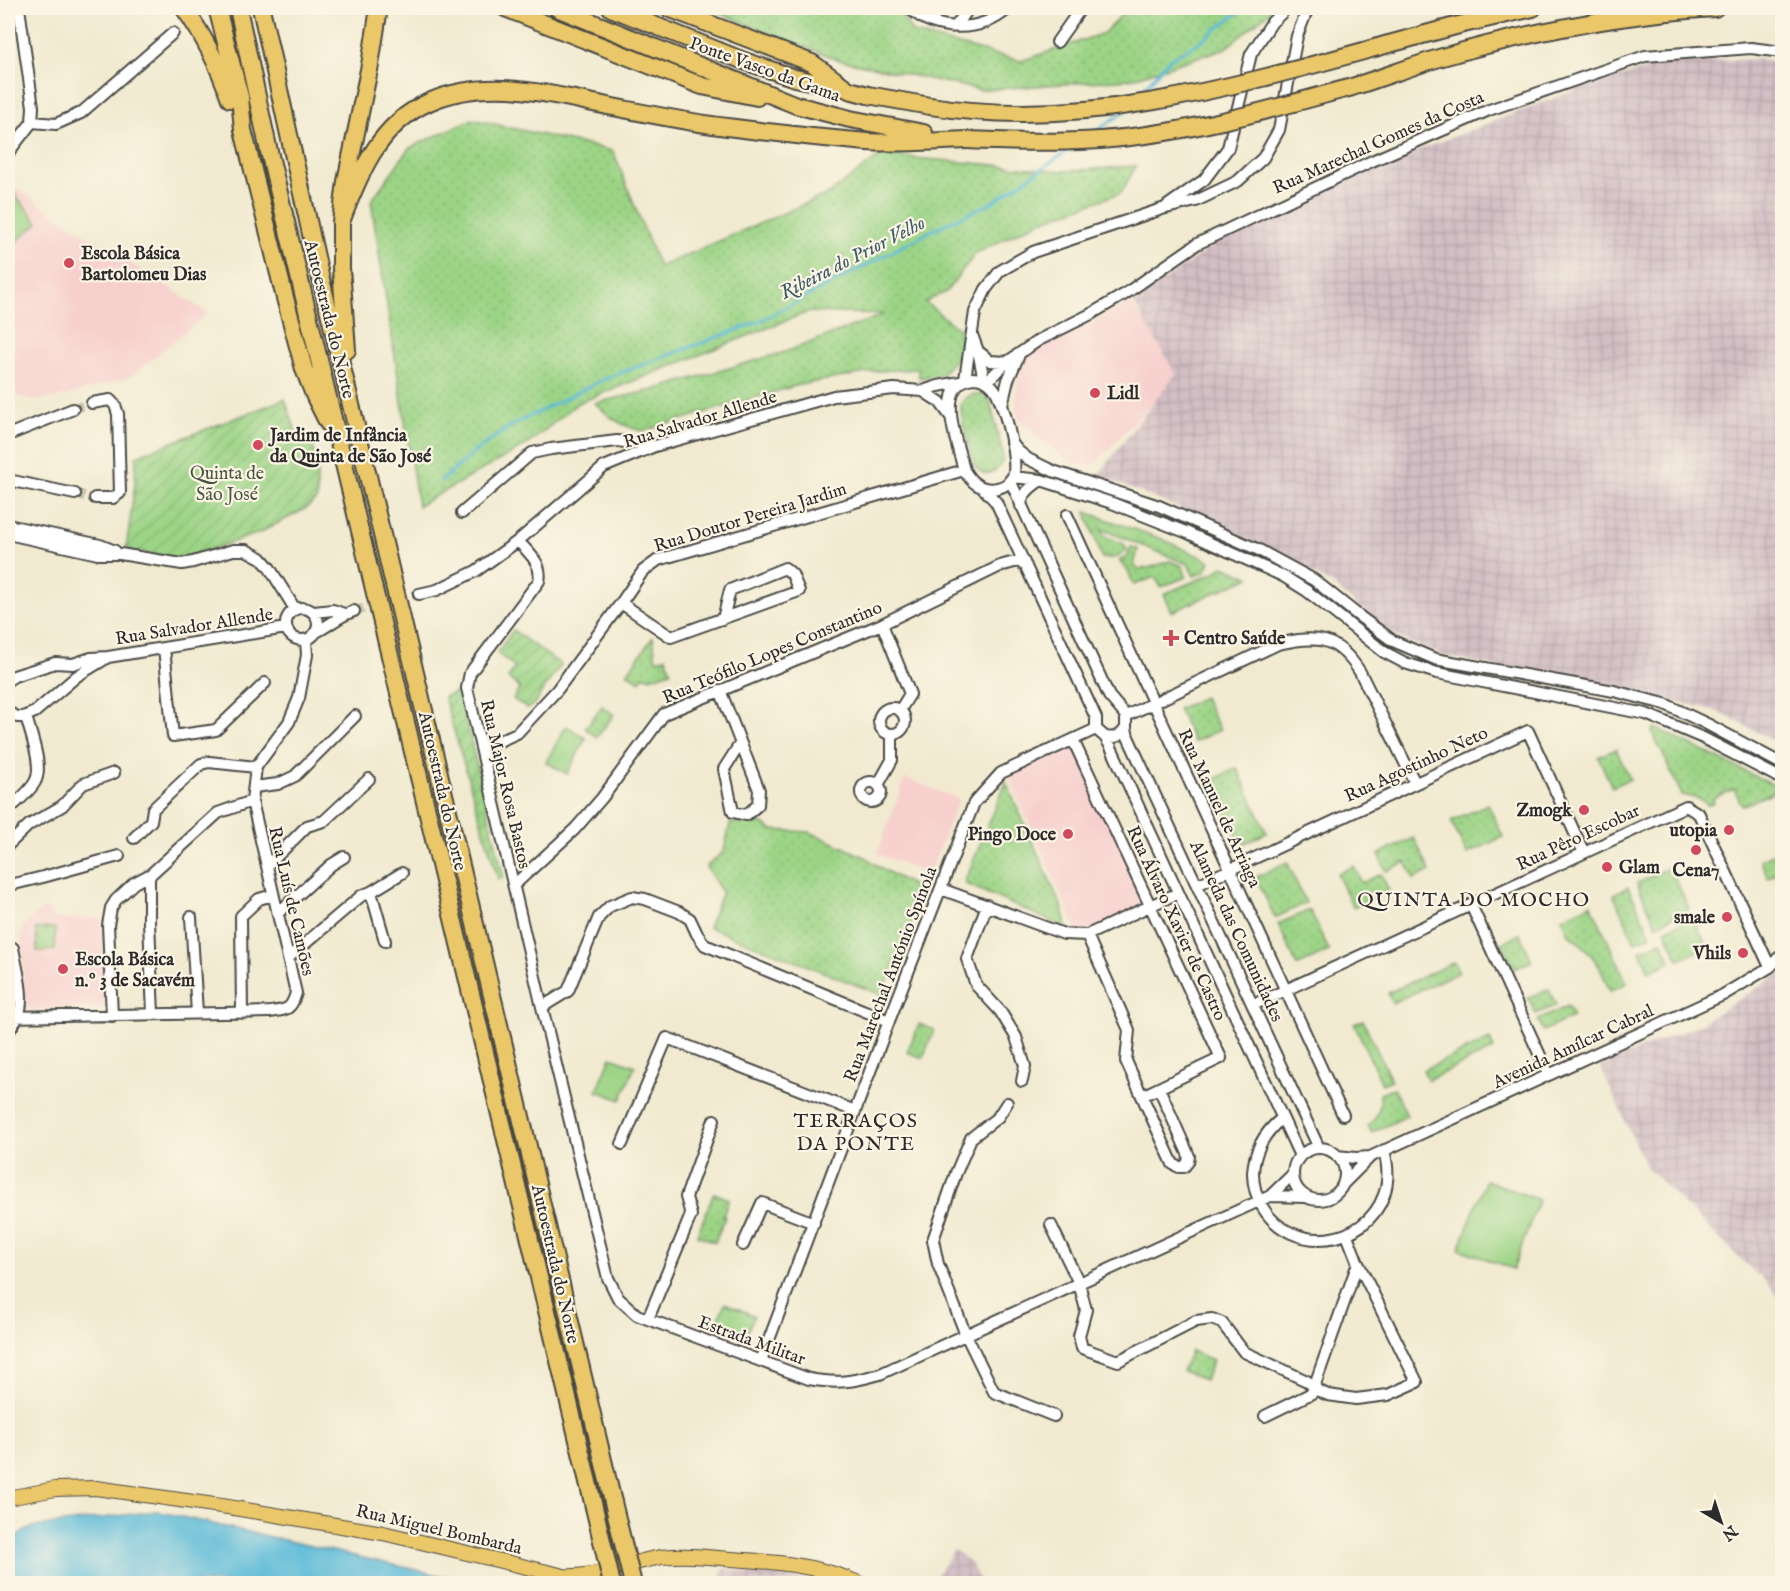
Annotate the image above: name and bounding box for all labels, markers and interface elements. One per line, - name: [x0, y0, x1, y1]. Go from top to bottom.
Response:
- street label: Ponte Vasco da Gama: [686, 32, 843, 108]
- street label: Rua Marechal Gomes da Costa: [1269, 86, 1488, 200]
- water label: Ribeira do Prior Velho: [776, 211, 930, 306]
- street label: Autoestrada do Norte: [297, 237, 359, 401]
- place label: Escola Básica Bartolomeu Dias: [81, 243, 207, 287]
- marker: Escola Básica Bartolomeu Dias: [62, 256, 76, 270]
- place label: Lidl: [1107, 383, 1140, 406]
- street label: Rua Salvador Allende: [621, 386, 780, 455]
- marker: Lidl: [1088, 386, 1102, 400]
- place label: Jardim de Infância da Quinta de São José: [268, 425, 432, 469]
- marker: Jardim de Infância da Quinta de São José: [251, 438, 265, 452]
- park label: Quinta de São José: [190, 463, 264, 507]
- street label: Rua Doutor Pereira Jardim: [651, 478, 850, 559]
- street label: Rua Teófilo Lopes Constantino: [659, 597, 886, 710]
- street label: Rua Salvador Allende: [114, 604, 275, 651]
- place label: Centro Saúde: [1184, 628, 1286, 651]
- marker: Centro Saúde: [1162, 629, 1180, 647]
- street label: Rua Major Rosa Bastos: [474, 697, 535, 871]
- street label: Autoestrada do Norte: [412, 708, 471, 873]
- street label: Rua Agostinho Neto: [1341, 722, 1492, 809]
- street label: Rua Manuel de Arriaga: [1172, 726, 1266, 892]
- street label: Rua Pêro Escobar: [1513, 800, 1644, 877]
- place label: Zmogk: [1516, 800, 1573, 823]
- marker: Zmogk: [1577, 803, 1591, 817]
- place label: utopia: [1670, 820, 1718, 843]
- street label: Rua Álvaro Xavier de Castro: [1120, 822, 1233, 1025]
- marker: utopia: [1722, 823, 1736, 837]
- street label: Rua Luís de Camões: [262, 824, 319, 978]
- place label: Pingo Doce: [968, 824, 1057, 847]
- marker: Pingo Doce: [1061, 827, 1075, 841]
- street label: Alameda das Comunidades: [1183, 836, 1288, 1026]
- marker: Cena7: [1689, 843, 1703, 857]
- place label: Glam: [1619, 857, 1660, 880]
- marker: Glam: [1600, 860, 1614, 874]
- place label: Cena7: [1673, 860, 1719, 883]
- street label: Rua Marechal António Spínola: [840, 863, 943, 1086]
- district label: QUINTA DO MOCHO: [1357, 888, 1591, 913]
- place label: smale: [1674, 907, 1716, 930]
- marker: smale: [1720, 910, 1734, 924]
- place label: Vhils: [1692, 943, 1732, 966]
- marker: Vhils: [1736, 946, 1750, 960]
- place label: Escola Básica n.º 3 de Sacavém: [75, 949, 195, 993]
- marker: Escola Básica n.º 3 de Sacavém: [56, 962, 70, 976]
- street label: Avenida Amílcar Cabral: [1489, 1000, 1658, 1095]
- district label: TERRAÇOS DA PONTE: [793, 1109, 919, 1157]
- street label: Autoestrada do Norte: [525, 1181, 584, 1346]
- street label: Estrada Militar: [695, 1311, 809, 1372]
- north arrow: [1691, 1492, 1751, 1552]
- street label: Rua Miguel Bombarda: [354, 1500, 524, 1561]
- text: N: [1717, 1519, 1742, 1544]

